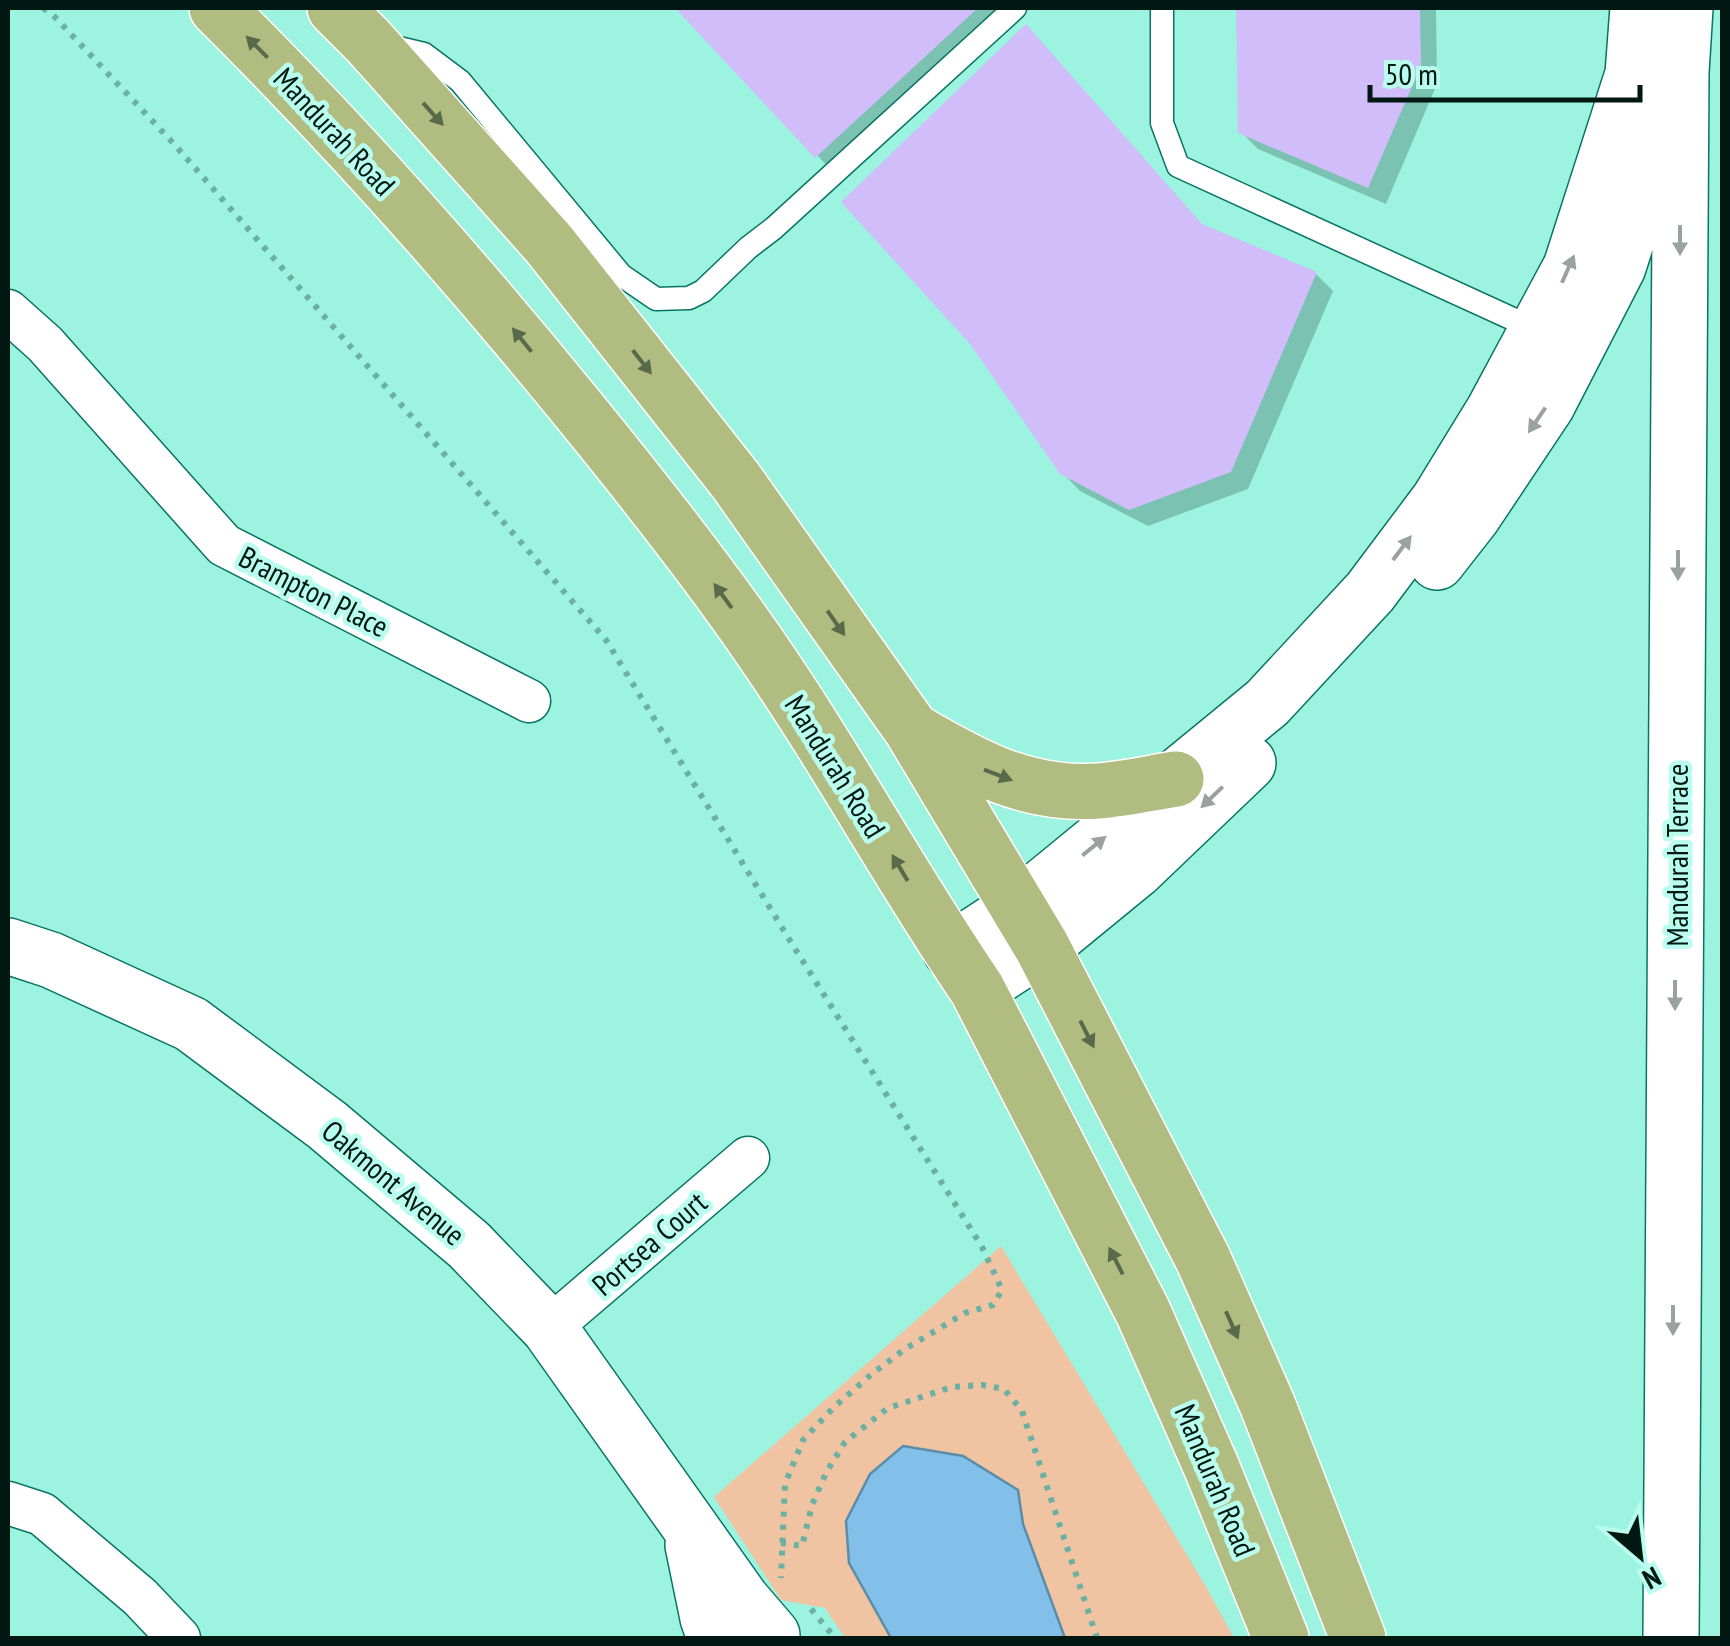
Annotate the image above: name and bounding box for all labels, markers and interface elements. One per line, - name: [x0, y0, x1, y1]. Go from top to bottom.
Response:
- one-way arrow: [246, 36, 269, 60]
- scale bar: [1370, 40, 1640, 102]
- text: 50 m: [1385, 54, 1438, 93]
- street label: Mandurah Road: [266, 59, 404, 203]
- one-way arrow: [421, 101, 443, 126]
- one-way arrow: [1672, 224, 1688, 256]
- one-way arrow: [1560, 254, 1576, 284]
- one-way arrow: [512, 328, 533, 353]
- one-way arrow: [631, 349, 652, 375]
- one-way arrow: [1528, 406, 1547, 433]
- one-way arrow: [1392, 535, 1412, 561]
- street label: Brampton Place: [233, 537, 395, 645]
- one-way arrow: [1670, 549, 1686, 581]
- one-way arrow: [713, 583, 733, 609]
- one-way arrow: [826, 609, 845, 636]
- street label: Mandurah Road: [777, 687, 895, 845]
- street label: Mandurah Terrace: [1657, 764, 1696, 947]
- one-way arrow: [984, 768, 1014, 783]
- one-way arrow: [1201, 785, 1225, 808]
- one-way arrow: [1081, 836, 1107, 857]
- one-way arrow: [892, 854, 909, 882]
- one-way arrow: [1667, 979, 1683, 1011]
- one-way arrow: [1078, 1019, 1095, 1048]
- street label: Oakmont Avenue: [314, 1111, 474, 1253]
- street label: Portsea Court: [583, 1182, 715, 1304]
- one-way arrow: [1108, 1246, 1125, 1275]
- one-way arrow: [1665, 1304, 1681, 1336]
- one-way arrow: [1224, 1310, 1240, 1340]
- street label: Mandurah Road: [1167, 1398, 1265, 1562]
- north arrow: [1590, 1506, 1690, 1606]
- text: N: [1637, 1559, 1667, 1598]

